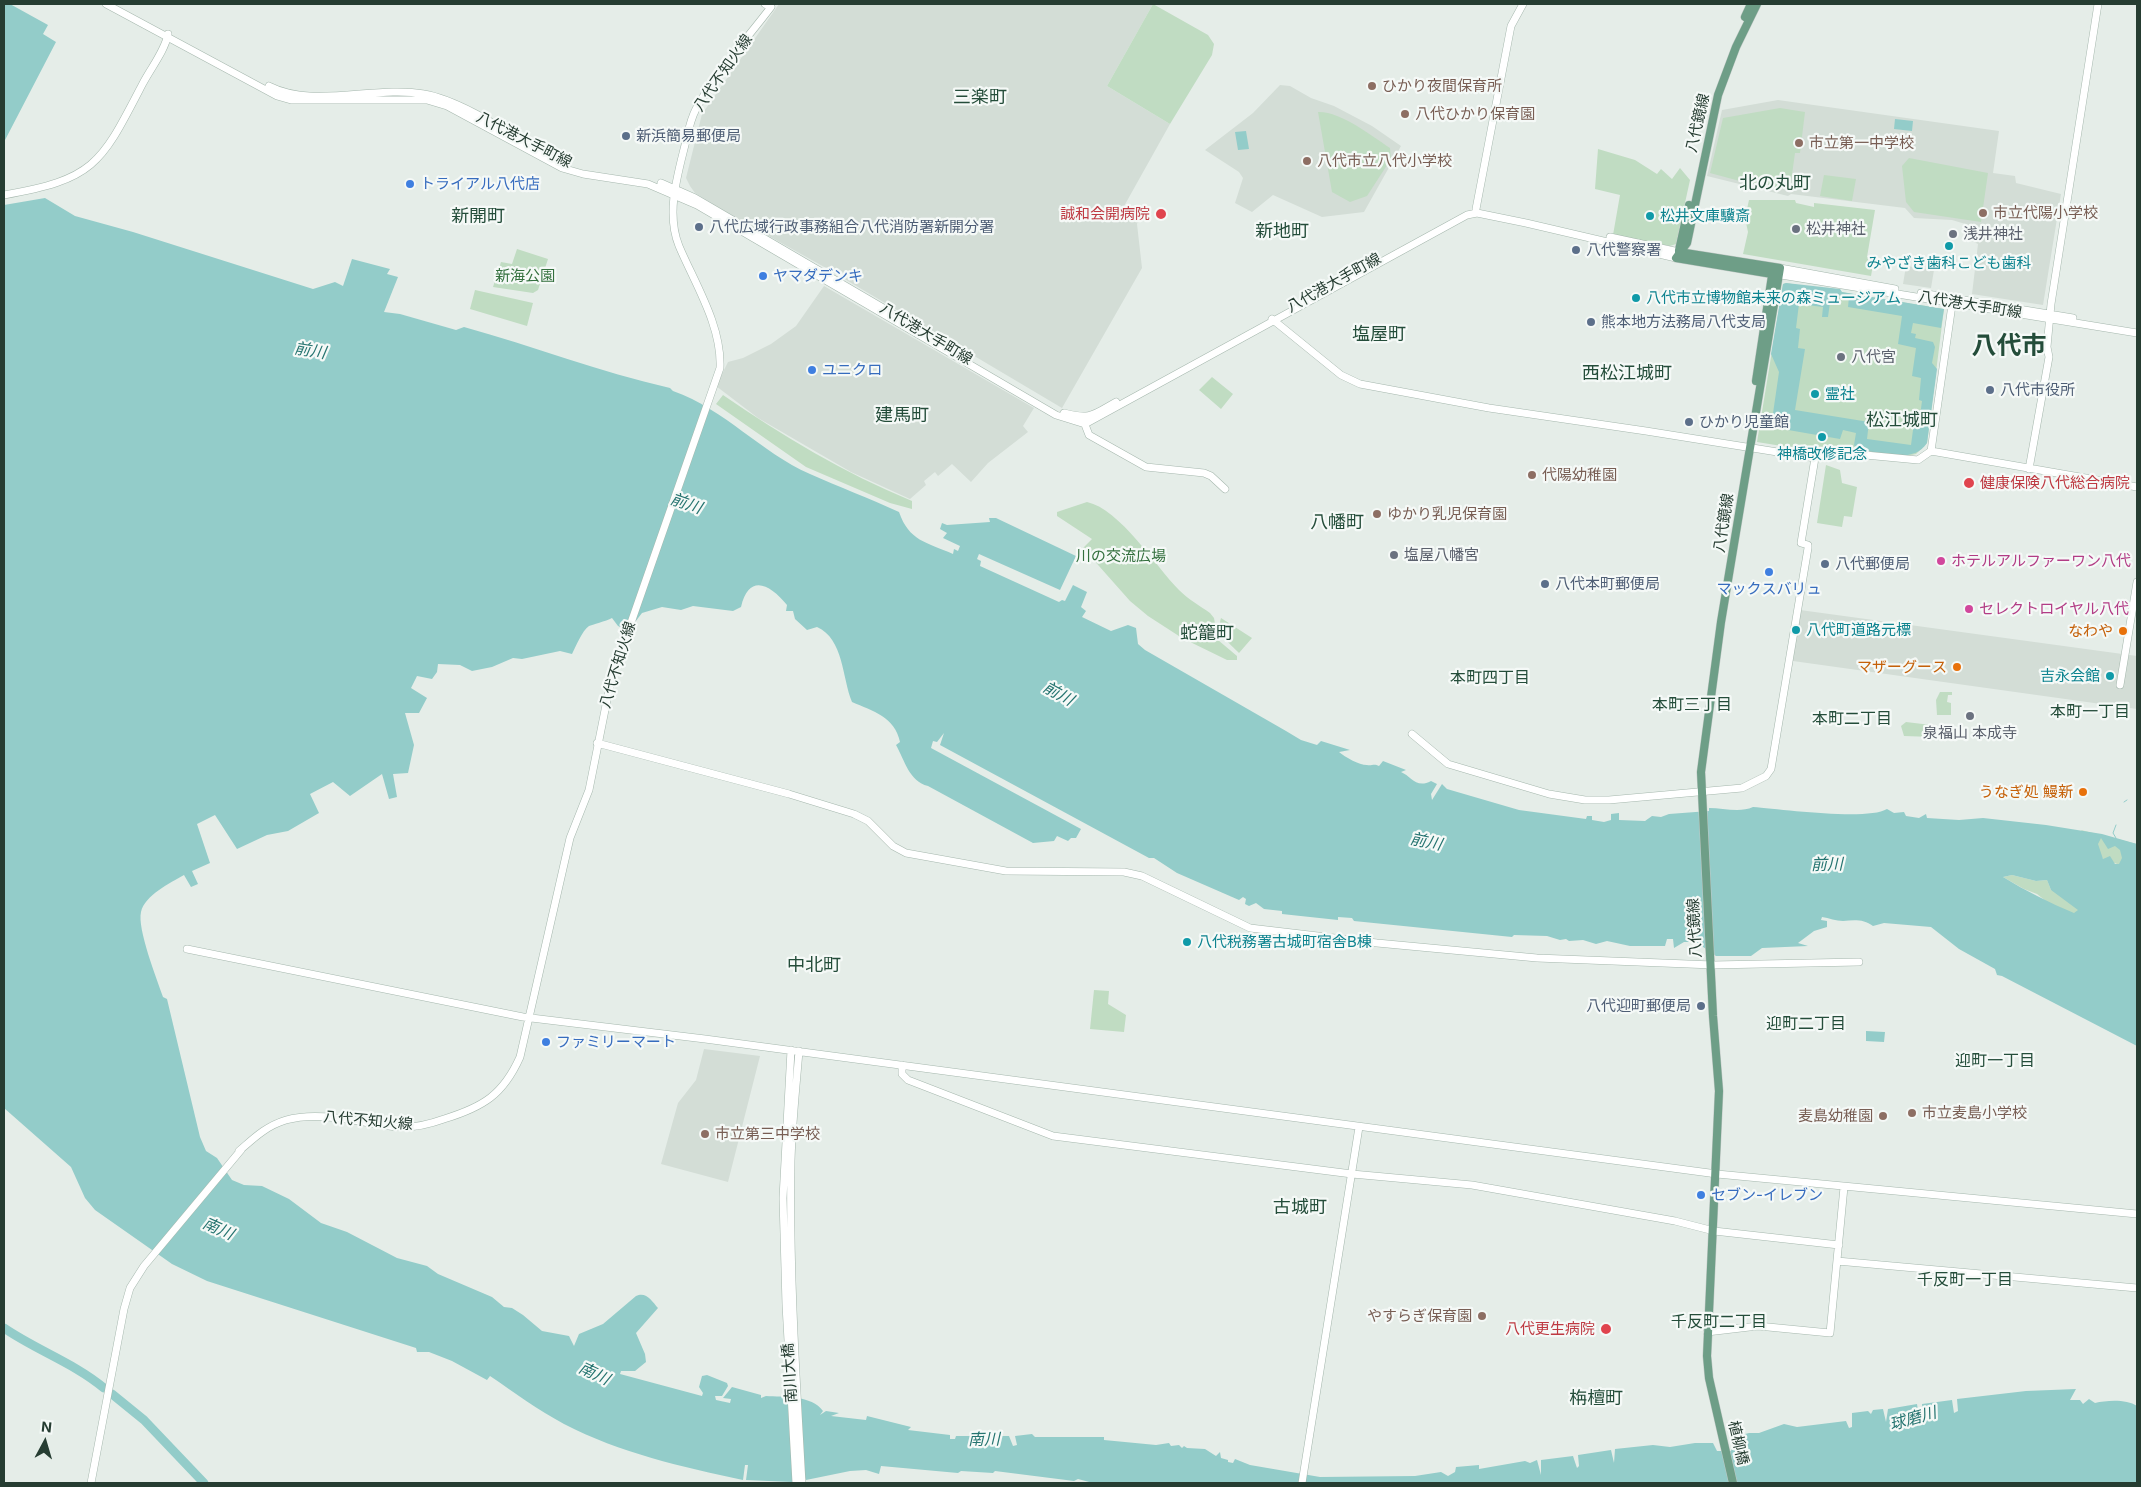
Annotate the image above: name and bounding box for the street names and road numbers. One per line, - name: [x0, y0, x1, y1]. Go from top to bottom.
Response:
- street label: 八代不知火線: [690, 31, 756, 115]
- street label: 八代鏡線: [1682, 92, 1714, 154]
- street label: 八代港大手町線: [473, 108, 575, 172]
- street label: 八代港大手町線: [1284, 250, 1384, 316]
- street label: 八代港大手町線: [1917, 288, 2023, 322]
- street label: 八代港大手町線: [876, 299, 976, 369]
- street label: 八代鏡線: [1710, 492, 1738, 554]
- street label: 八代不知火線: [596, 619, 640, 711]
- street label: 八代鏡線: [1684, 898, 1706, 958]
- street label: 八代不知火線: [322, 1108, 414, 1134]
- street label: 南川大橋: [779, 1342, 801, 1404]
- street label: 植柳橋: [1724, 1419, 1752, 1467]

